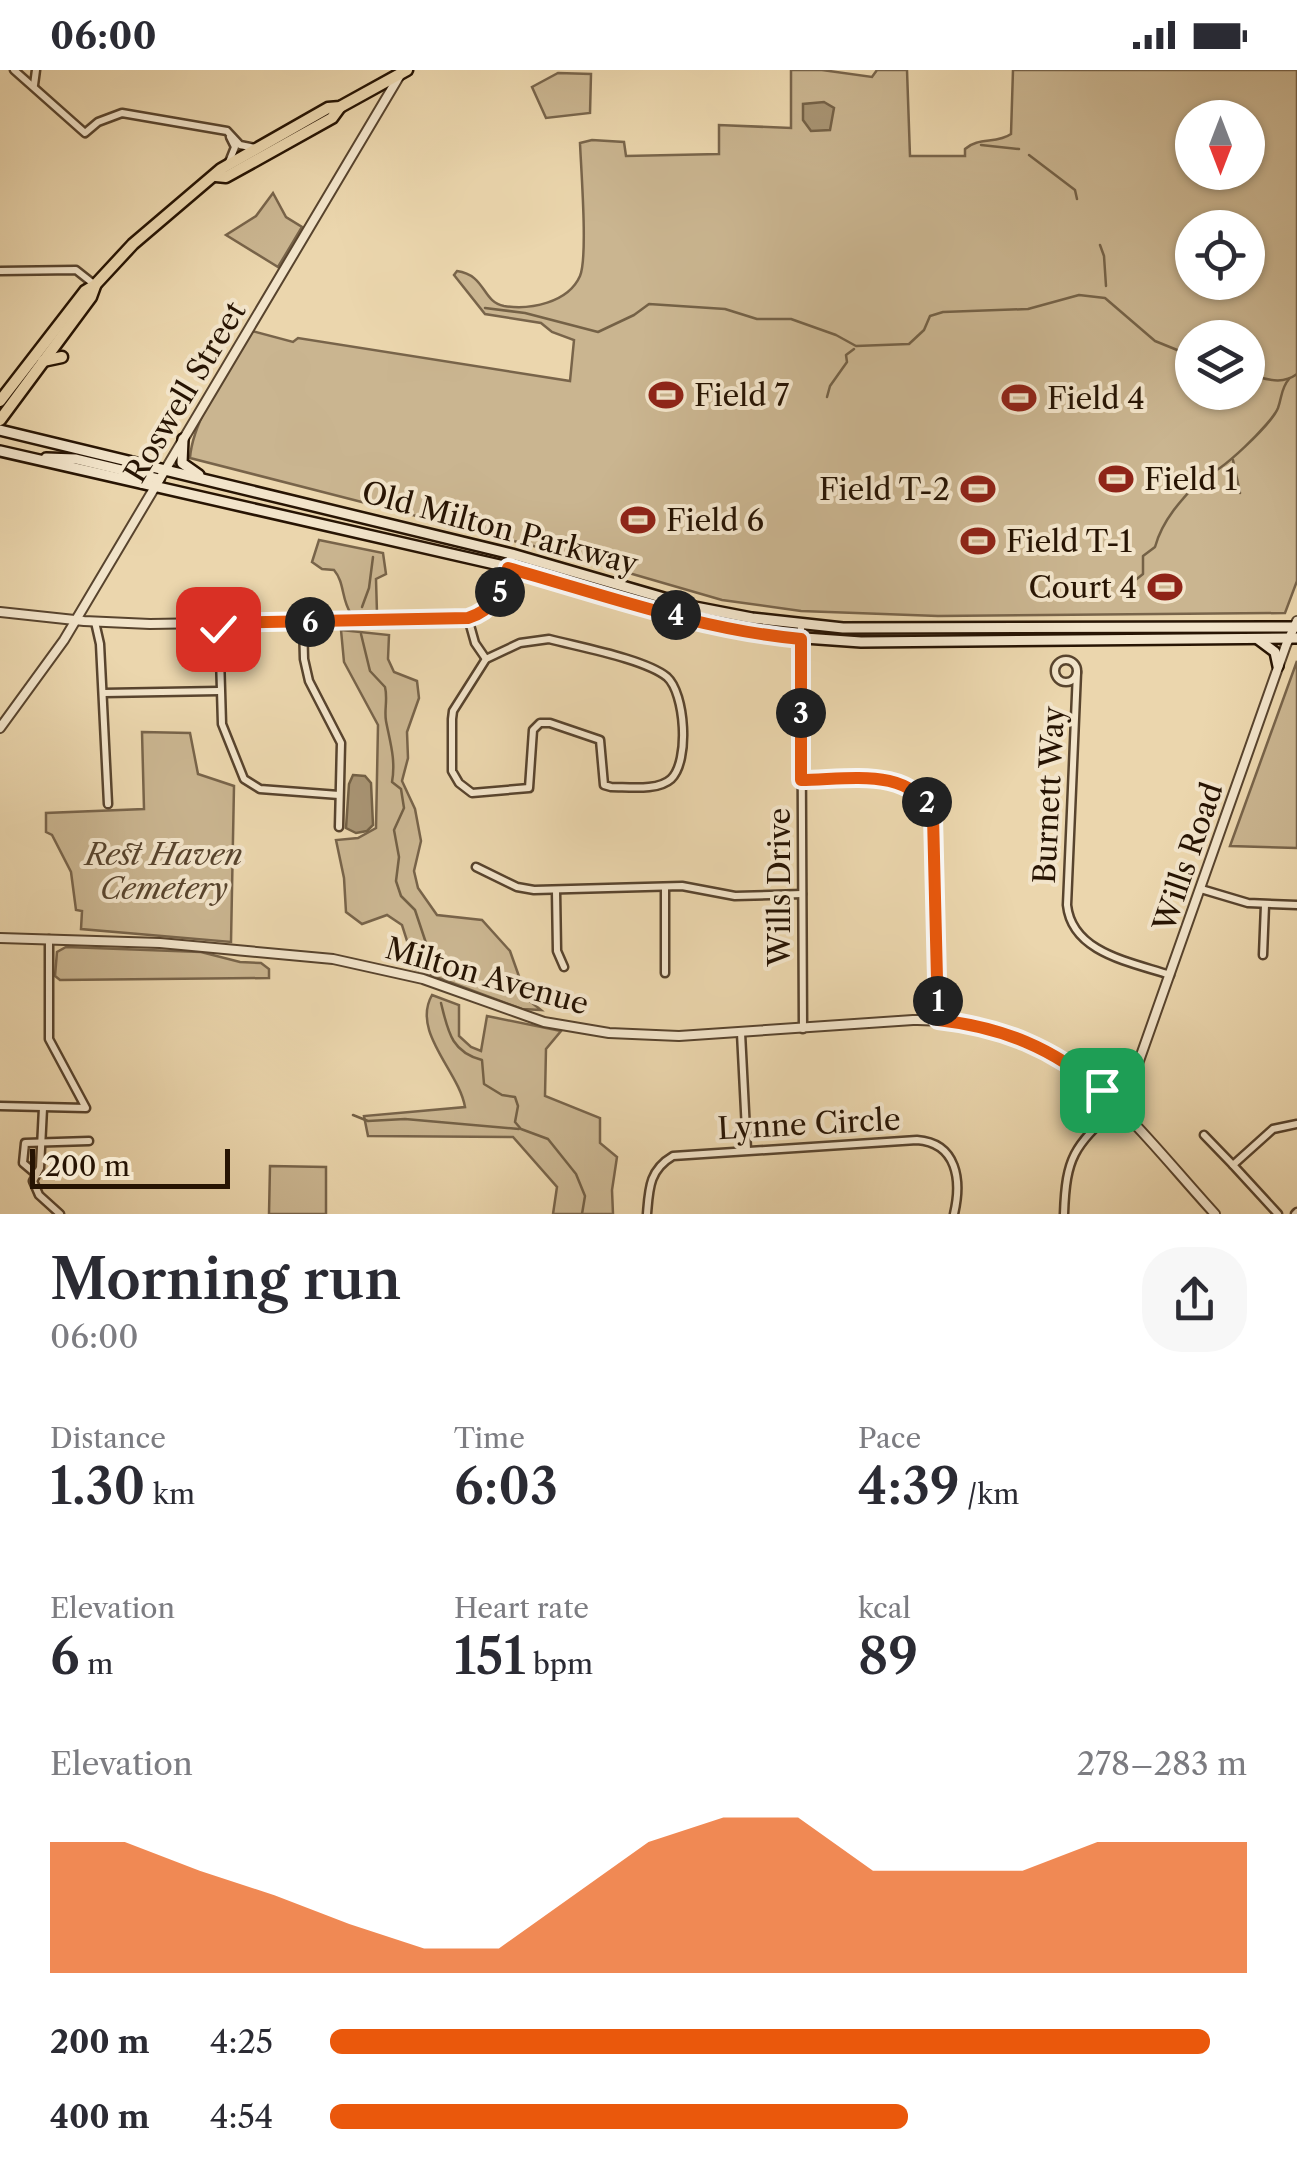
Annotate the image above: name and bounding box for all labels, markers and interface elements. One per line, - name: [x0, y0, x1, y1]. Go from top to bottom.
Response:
- text: 06:00: [50, 12, 157, 59]
- north arrow: [1175, 100, 1265, 190]
- map controls: [1175, 100, 1265, 410]
- button: locate: [1175, 210, 1265, 300]
- street label: Roswell Street: [116, 294, 254, 489]
- button: layers: [1175, 320, 1265, 410]
- sports icon: Field 7: [647, 376, 685, 414]
- place label: Field 7: [694, 377, 790, 414]
- sports icon: Field 4: [1000, 379, 1038, 417]
- place label: Field 4: [1047, 380, 1145, 417]
- sports icon: Field 1: [1097, 460, 1135, 498]
- place label: Field 1: [1144, 461, 1238, 498]
- sports icon: Field T-2: [959, 470, 997, 508]
- place label: Field T-2: [819, 471, 950, 508]
- street label: Old Milton Parkway: [358, 473, 642, 583]
- sports icon: Field 6: [619, 501, 657, 539]
- place label: Field 6: [666, 502, 764, 539]
- sports icon: Field T-1: [959, 522, 997, 560]
- place label: Field T-1: [1006, 523, 1132, 560]
- pin: 5: [475, 567, 525, 617]
- sports icon: Court 4: [1146, 568, 1184, 606]
- place label: Court 4: [1028, 569, 1137, 606]
- text: 5: [492, 575, 508, 609]
- pin: [176, 587, 261, 672]
- pin: 4: [651, 590, 701, 640]
- pin: 6: [285, 597, 335, 647]
- text: 4: [668, 598, 684, 632]
- icon: check: [191, 602, 246, 657]
- text: 6: [302, 605, 318, 639]
- pin: 3: [776, 688, 826, 738]
- text: 3: [793, 696, 809, 730]
- street label: Burnett Way: [1026, 705, 1072, 885]
- pin: 2: [902, 777, 952, 827]
- street label: Wills Road: [1145, 778, 1231, 937]
- text: 2: [919, 785, 935, 819]
- street label: Wills Drive: [761, 808, 798, 967]
- park label: Rest Haven Cemetery: [83, 836, 243, 907]
- street label: Milton Avenue: [381, 929, 593, 1023]
- pin: 1: [913, 976, 963, 1026]
- text: 1: [932, 984, 944, 1018]
- pin: [1060, 1048, 1145, 1133]
- icon: arrive: [1075, 1063, 1130, 1118]
- street label: Lynne Circle: [717, 1101, 901, 1147]
- scale bar: [30, 1144, 230, 1188]
- text: 200 m: [45, 1149, 130, 1183]
- text: Morning run: [50, 1246, 401, 1313]
- button: share: [1142, 1247, 1247, 1352]
- text: 06:00: [50, 1317, 139, 1356]
- text: Distance: [50, 1421, 166, 1455]
- text: Time: [454, 1421, 525, 1455]
- text: Pace: [858, 1421, 921, 1455]
- text: 1.30: [50, 1455, 145, 1517]
- text: 6:03: [454, 1455, 558, 1517]
- text: 4:39: [858, 1455, 960, 1517]
- text: km: [145, 1477, 195, 1511]
- text: /km: [960, 1477, 1019, 1511]
- text: Elevation: [50, 1591, 175, 1625]
- text: Heart rate: [454, 1591, 589, 1625]
- text: kcal: [858, 1591, 911, 1625]
- text: 6: [50, 1625, 80, 1687]
- text: 151: [454, 1625, 525, 1687]
- text: 89: [858, 1625, 918, 1687]
- text: m: [80, 1647, 113, 1681]
- text: bpm: [525, 1647, 593, 1681]
- text: Elevation: [50, 1744, 193, 1783]
- text: 278–283 m: [1077, 1744, 1247, 1783]
- text: 200 m: [50, 2022, 150, 2061]
- text: 4:25: [210, 2022, 273, 2061]
- text: 400 m: [50, 2097, 150, 2136]
- text: 4:54: [210, 2097, 273, 2136]

